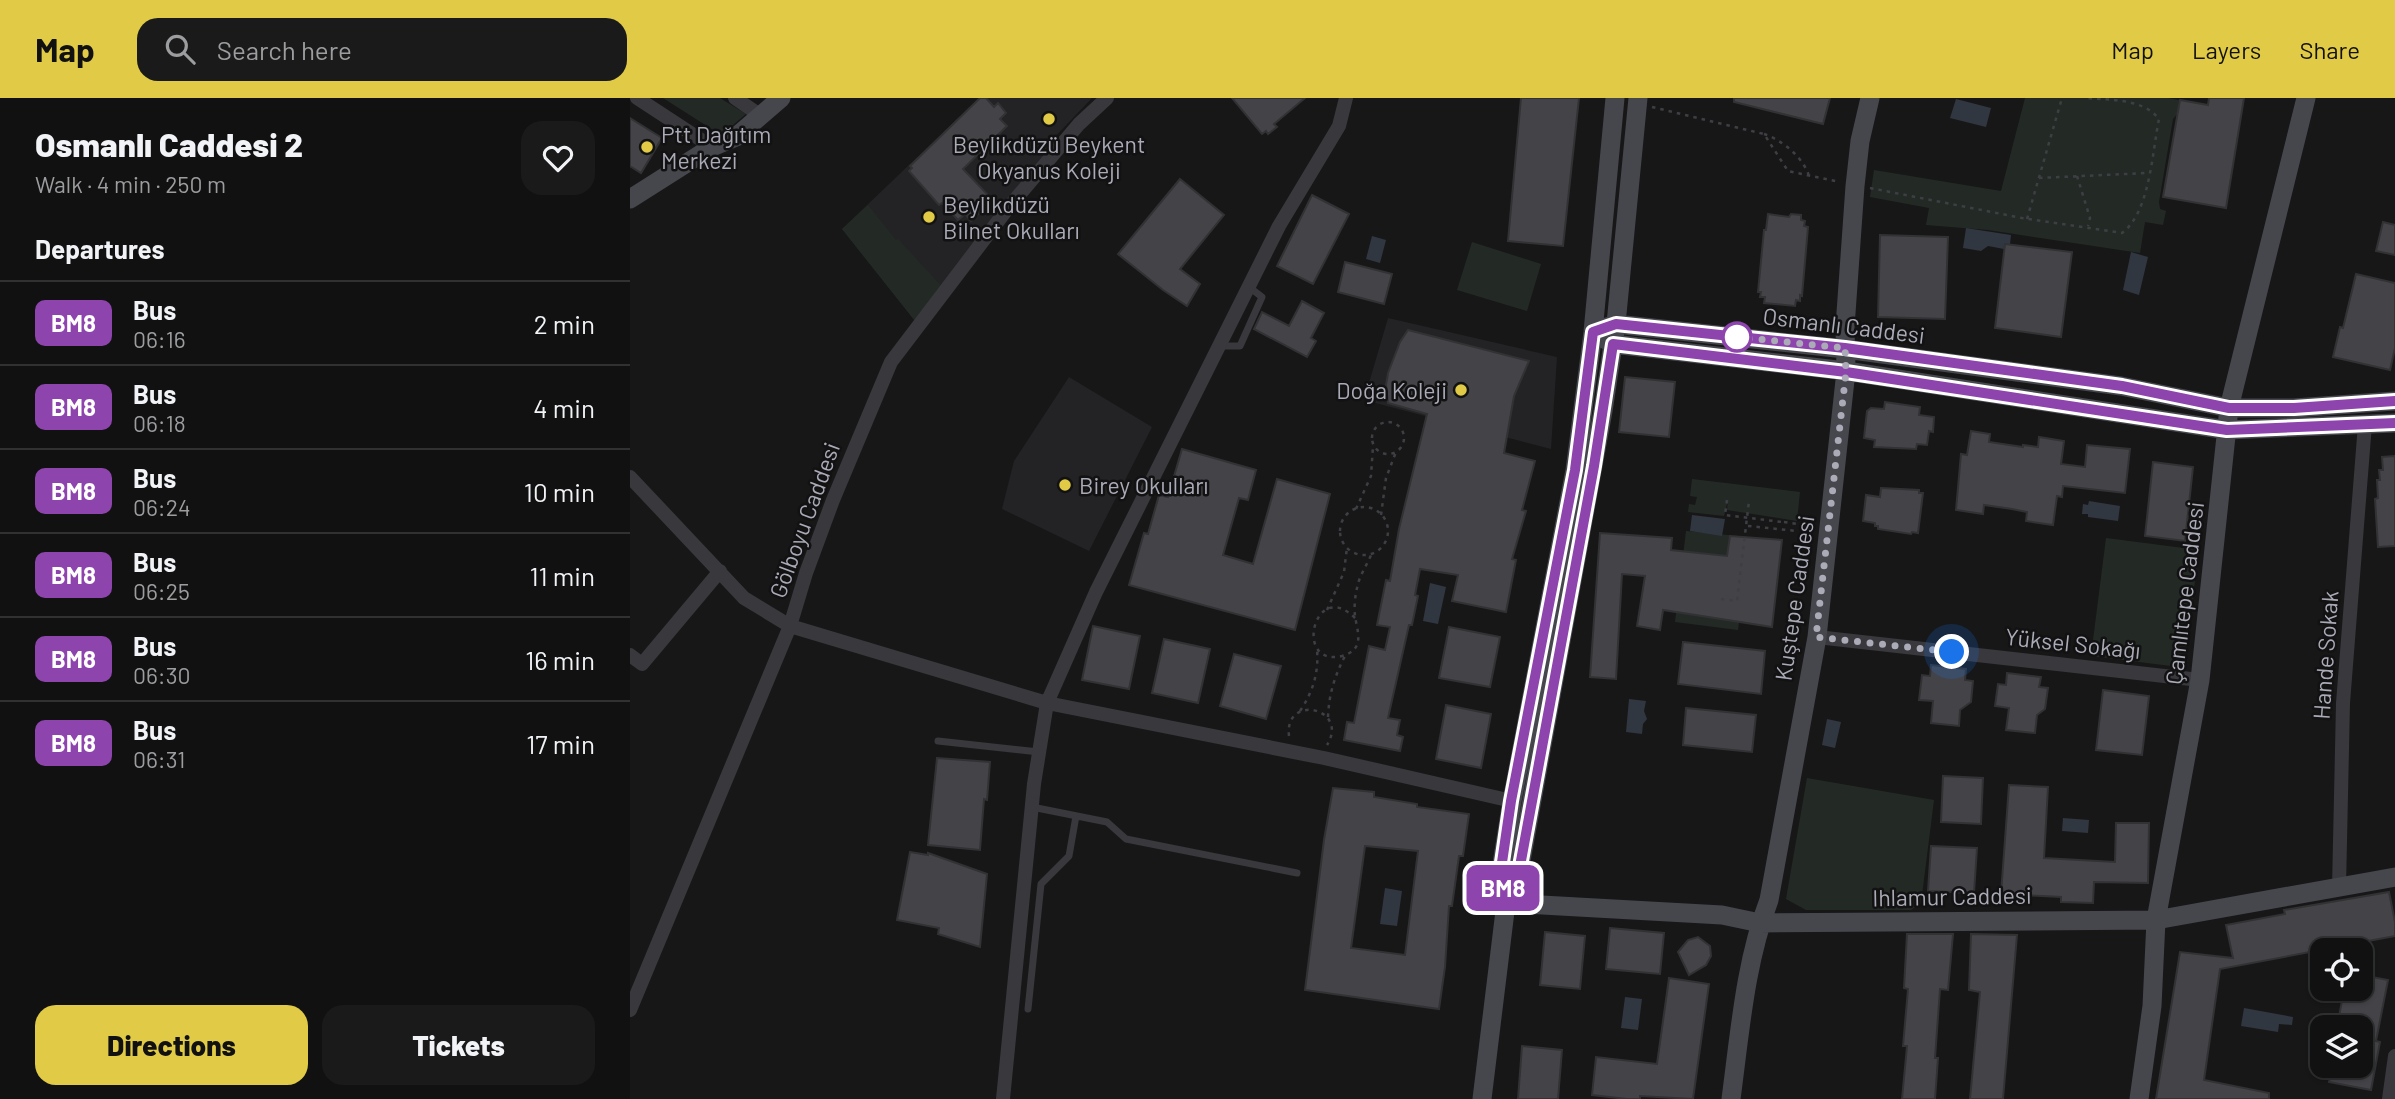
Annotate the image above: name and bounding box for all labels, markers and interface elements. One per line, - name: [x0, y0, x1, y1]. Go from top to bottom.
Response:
- search box: [137, 18, 627, 81]
- text: Map: [35, 29, 95, 69]
- icon: search: [161, 30, 199, 68]
- text: Search here: [217, 34, 352, 65]
- text: Map: [2111, 35, 2154, 64]
- text: Layers: [2192, 35, 2261, 64]
- text: Share: [2299, 35, 2360, 64]
- marker: Beylikdüzü Beykent Okyanus Koleji: [1041, 111, 1057, 127]
- place label: Ptt Dağıtım Merkezi: [661, 120, 771, 174]
- button: heart: [521, 121, 595, 195]
- text: Osmanlı Caddesi 2: [35, 124, 303, 164]
- place label: Beylikdüzü Beykent Okyanus Koleji: [953, 130, 1145, 184]
- marker: Ptt Dağıtım Merkezi: [639, 139, 655, 155]
- text: Walk · 4 min · 250 m: [35, 170, 226, 198]
- place label: Beylikdüzü Bilnet Okulları: [943, 190, 1080, 244]
- marker: Beylikdüzü Bilnet Okulları: [921, 209, 937, 225]
- text: Departures: [35, 233, 165, 264]
- text: Bus: [133, 294, 176, 325]
- street label: Osmanlı Caddesi: [1761, 301, 1927, 349]
- text: BM8: [51, 308, 96, 337]
- text: 2 min: [534, 308, 595, 339]
- unlabelled marker: [1722, 322, 1752, 352]
- text: 06:16: [133, 325, 186, 353]
- place label: Doğa Koleji: [1336, 376, 1447, 404]
- text: Bus: [133, 378, 176, 409]
- marker: Doğa Koleji: [1453, 382, 1469, 398]
- text: BM8: [51, 392, 96, 421]
- text: 4 min: [533, 392, 595, 423]
- text: 06:18: [133, 409, 186, 437]
- street label: Gölboyu Caddesi: [763, 438, 845, 602]
- text: Bus: [133, 462, 176, 493]
- place label: Birey Okulları: [1079, 471, 1208, 499]
- text: BM8: [51, 476, 96, 505]
- text: 10 min: [524, 476, 595, 507]
- marker: Birey Okulları: [1057, 477, 1073, 493]
- text: 06:24: [133, 493, 191, 521]
- street label: Çamlıtepe Caddesi: [2159, 500, 2209, 686]
- street label: Kuştepe Caddesi: [1769, 513, 1819, 683]
- text: Bus: [133, 546, 176, 577]
- text: BM8: [51, 560, 96, 589]
- text: 11 min: [529, 560, 595, 591]
- text: 06:25: [133, 577, 190, 605]
- street label: Hande Sokak: [2307, 590, 2343, 720]
- street label: Yüksel Sokağı: [2004, 622, 2142, 664]
- text: Bus: [133, 630, 176, 661]
- your location: [1934, 634, 1969, 669]
- text: BM8: [51, 644, 96, 673]
- text: 16 min: [525, 644, 595, 675]
- text: 06:30: [133, 661, 190, 689]
- text: Bus: [133, 714, 176, 745]
- text: BM8: [51, 728, 96, 757]
- text: 17 min: [526, 728, 595, 759]
- text: 06:31: [133, 745, 185, 773]
- line badge: BM8: [1463, 865, 1543, 911]
- text: BM8: [1480, 873, 1526, 902]
- street label: Ihlamur Caddesi: [1872, 881, 2032, 911]
- map controls: [2310, 938, 2373, 1078]
- button: locate: [2310, 938, 2373, 1001]
- button: Directions: [35, 1005, 308, 1085]
- button: Tickets: [322, 1005, 595, 1085]
- button: layers: [2310, 1015, 2373, 1078]

